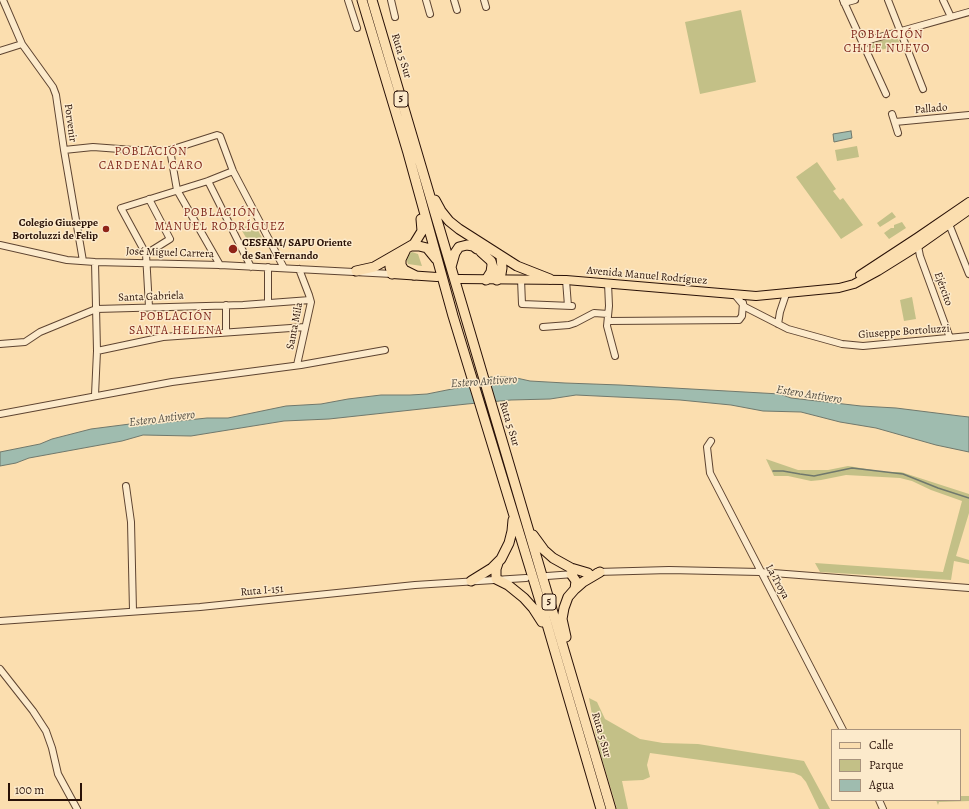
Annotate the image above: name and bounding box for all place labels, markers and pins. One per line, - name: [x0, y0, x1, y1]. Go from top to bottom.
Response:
- place label: Colegio Giuseppe Bortoluzzi de Felip: [12, 216, 98, 242]
- marker: Colegio Giuseppe Bortoluzzi de Felip: [101, 224, 111, 234]
- place label: CESFAM/ SAPU Oriente de San Fernando: [242, 236, 352, 262]
- marker: CESFAM/ SAPU Oriente de San Fernando: [227, 243, 239, 255]

